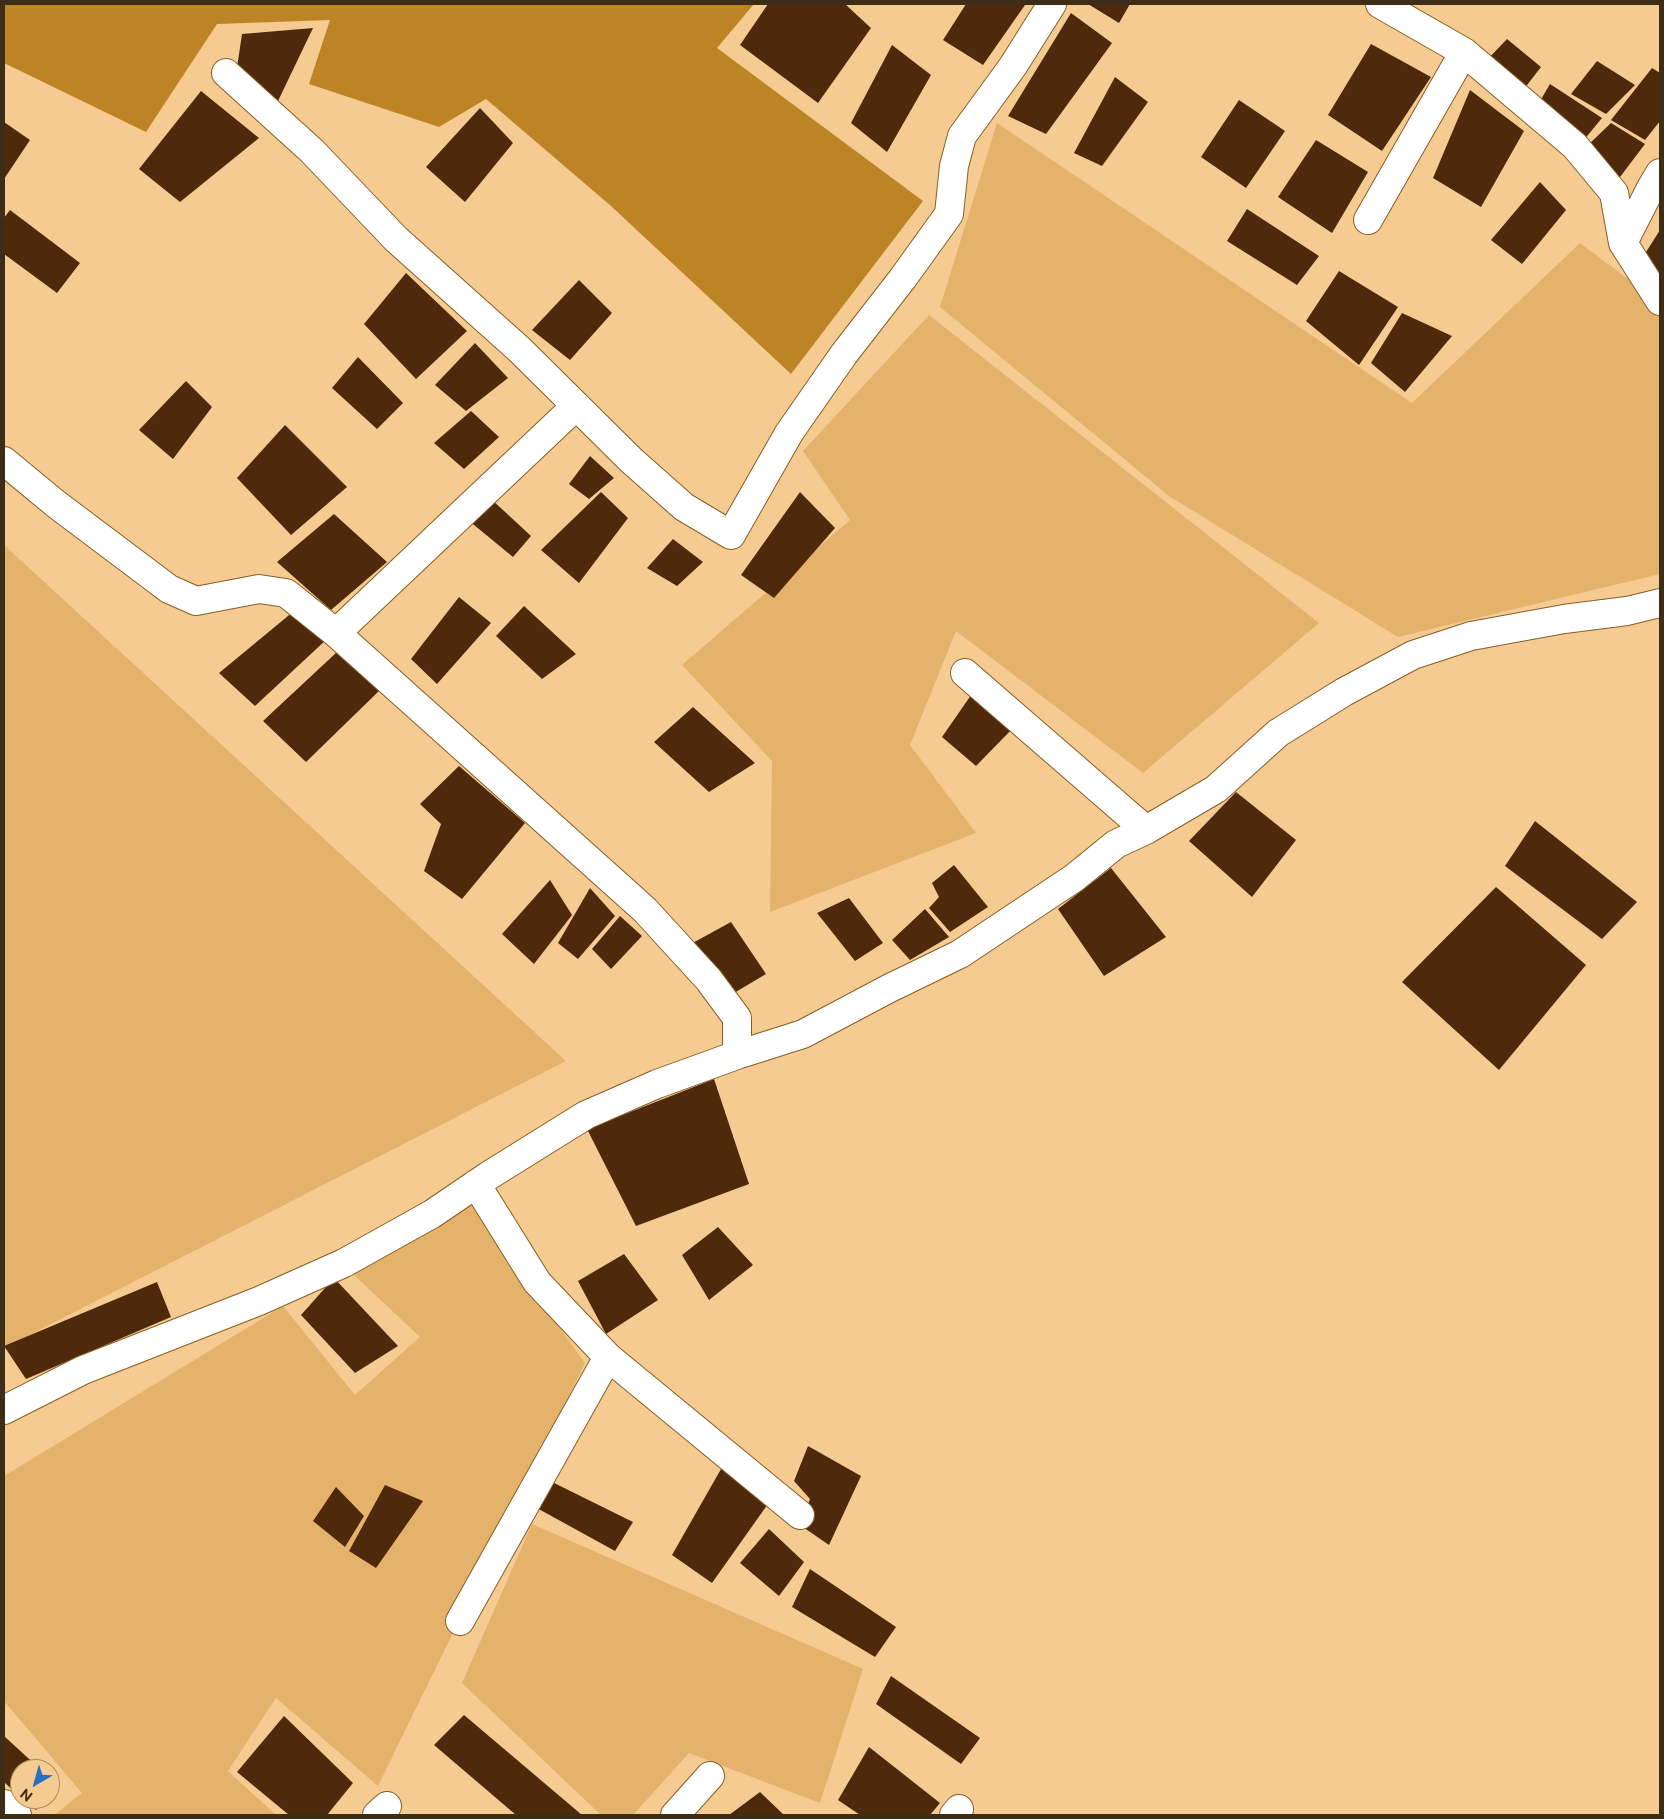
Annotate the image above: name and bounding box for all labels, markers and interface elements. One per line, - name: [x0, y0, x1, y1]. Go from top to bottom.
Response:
- north arrow: [10, 1759, 60, 1809]
- text: N: [17, 1785, 36, 1805]

